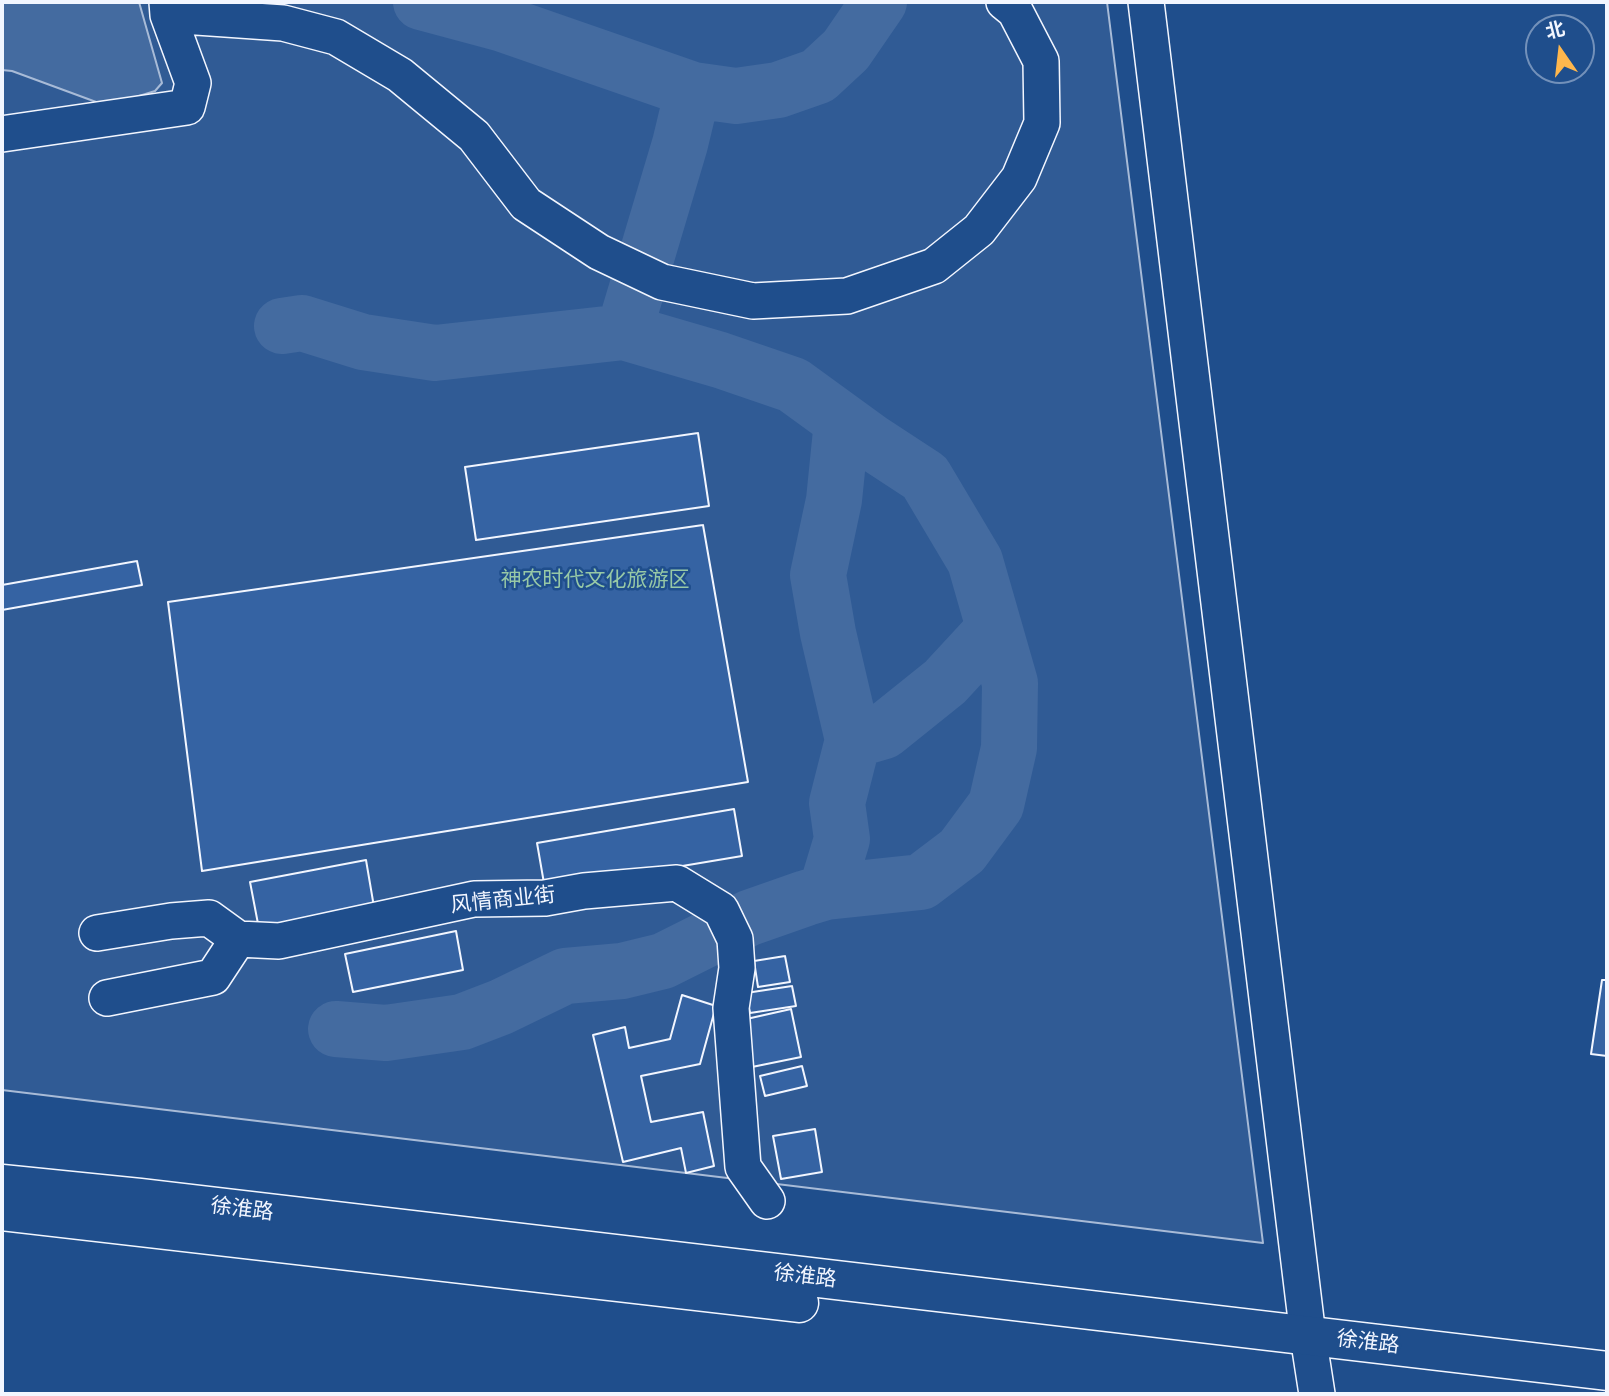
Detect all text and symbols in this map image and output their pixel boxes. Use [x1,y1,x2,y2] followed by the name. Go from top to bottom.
[1525,14,1595,84] north arrow
[1543,17,1568,45] text: 北
[501,567,689,593] park label: 神农时代文化旅游区
[449,883,557,919] street label: 风情商业街
[209,1194,275,1226] street label: 徐淮路
[772,1261,838,1293] street label: 徐淮路
[1335,1327,1401,1359] street label: 徐淮路

